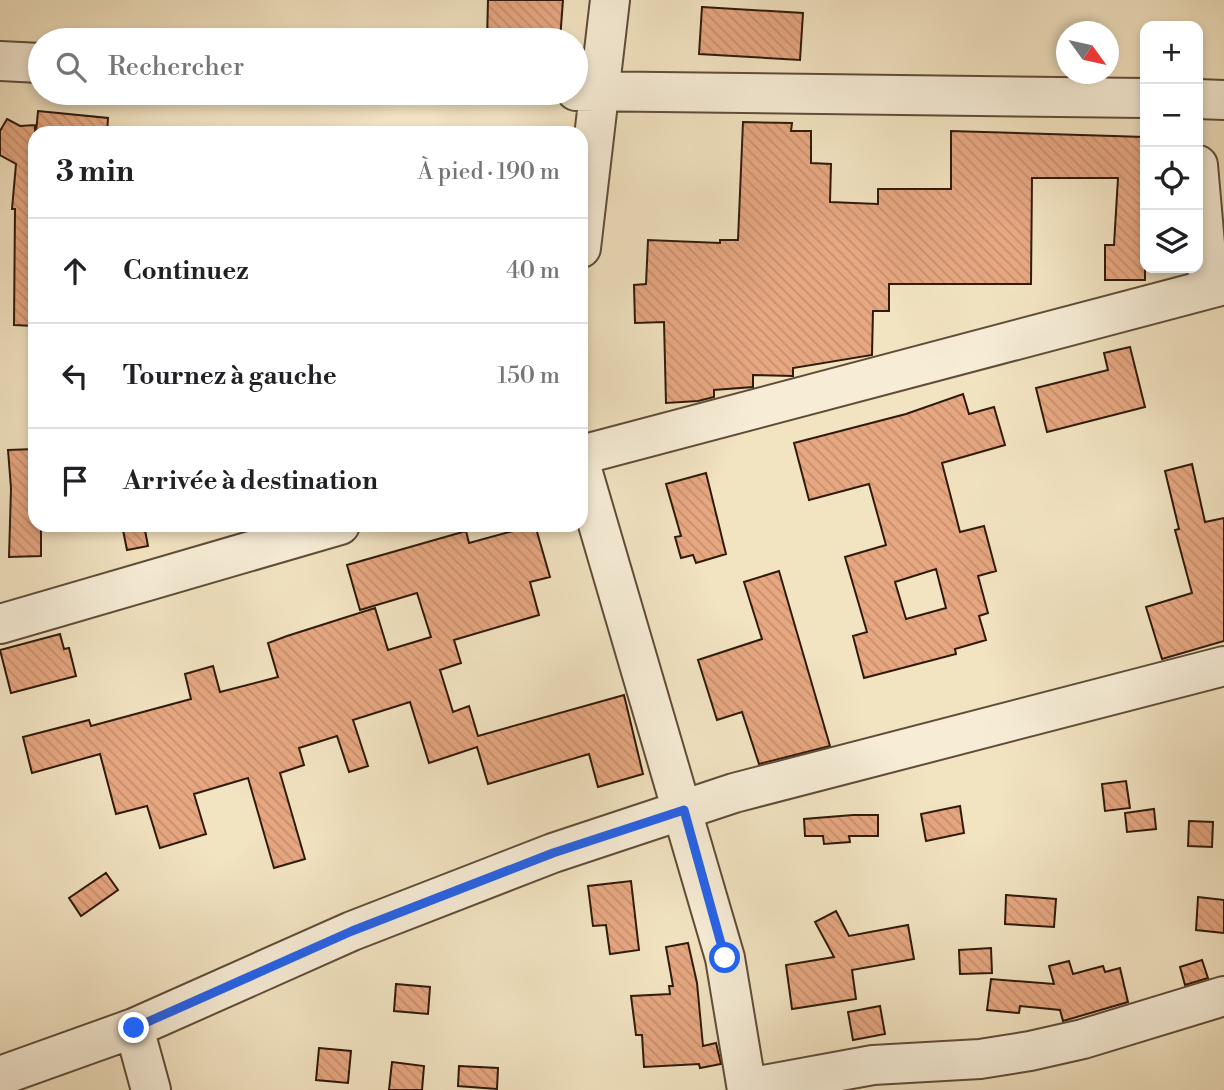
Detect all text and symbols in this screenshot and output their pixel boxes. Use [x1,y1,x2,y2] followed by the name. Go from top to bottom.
[1056,21,1119,84] north arrow
[1140,21,1203,273] map controls
[1140,21,1203,84] button: +
[28,28,588,105] search box
[52,48,90,86] icon: search
[108,51,244,83] text: Rechercher
[1140,84,1203,147] button: −
[1140,147,1203,210] button: locate
[56,153,134,191] text: 3 min
[417,158,560,186] text: À pied · 190 m
[1140,210,1203,273] button: layers
[56,252,94,290] icon: ahead
[123,255,249,287] text: Continuez
[506,257,560,285] text: 40 m
[56,357,94,395] icon: left
[123,360,337,392] text: Tournez à gauche
[497,362,560,390] text: 150 m
[56,462,94,500] icon: arrive
[123,465,378,497] text: Arrivée à destination
[709,942,740,973] route start
[118,1012,149,1043] route end

